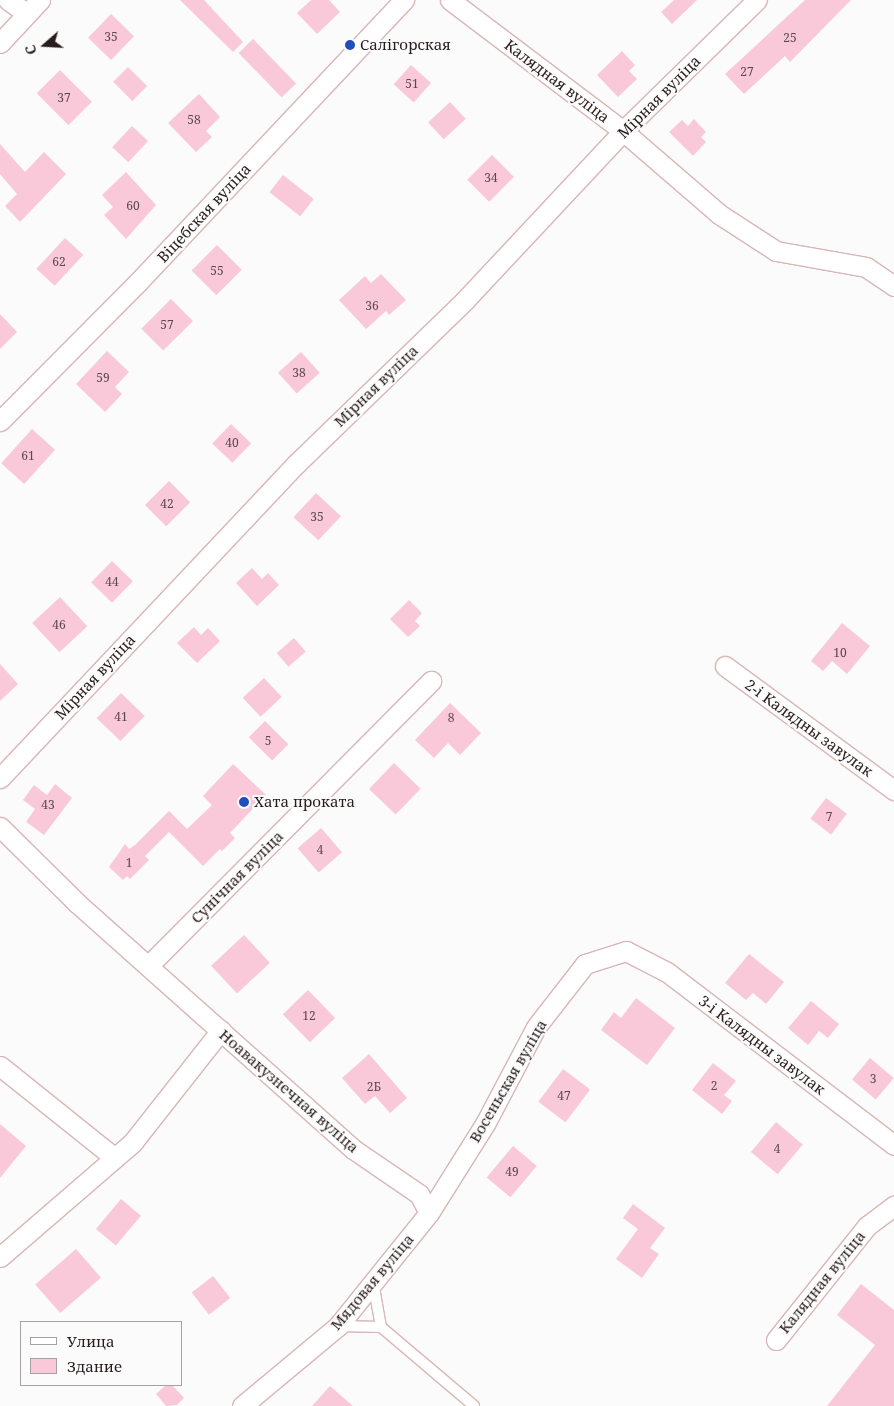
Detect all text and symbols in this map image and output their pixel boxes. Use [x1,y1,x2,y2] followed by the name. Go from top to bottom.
[20,20,70,70] north arrow
[104,30,118,44] house number: 35
[783,31,797,45] house number: 25
[360,36,451,54] place label: Салігорская
[501,36,613,126] street label: Калядная вуліца
[344,39,356,51] marker: Салігорская
[20,43,41,57] text: С
[614,52,704,142] street label: Мірная вуліца
[740,65,754,79] house number: 27
[405,77,419,91] house number: 51
[57,91,71,105] house number: 37
[187,113,201,127] house number: 58
[154,160,254,266] street label: Віцебская вуліца
[484,171,498,185] house number: 34
[126,199,140,213] house number: 60
[52,255,66,269] house number: 62
[210,264,224,278] house number: 55
[365,299,379,313] house number: 36
[160,318,174,332] house number: 57
[330,341,422,431] street label: Мірная вуліца
[292,366,306,380] house number: 38
[96,371,110,385] house number: 59
[225,436,239,450] house number: 40
[21,449,35,463] house number: 61
[160,497,174,511] house number: 42
[310,510,324,524] house number: 35
[105,575,119,589] house number: 44
[52,618,66,632] house number: 46
[51,631,139,723] street label: Мірная вуліца
[833,646,847,660] house number: 10
[742,676,876,780] street label: 2-і Калядны завулак
[114,710,128,724] house number: 41
[448,711,454,725] house number: 8
[265,734,271,748] house number: 5
[254,793,355,811] place label: Хата проката
[238,796,250,808] marker: Хата проката
[41,798,55,812] house number: 43
[826,810,832,824] house number: 7
[187,827,287,927] street label: Сунічная вуліца
[317,843,323,857] house number: 4
[126,856,132,870] house number: 1
[695,992,829,1098] street label: 3-і Калядны завулак
[302,1009,316,1023] house number: 12
[465,1016,551,1146] street label: Восеньская вуліца
[216,1026,362,1156] street label: Ноавакузнечная вуліца
[870,1072,876,1086] house number: 3
[711,1079,717,1093] house number: 2
[367,1080,381,1094] house number: 2Б
[557,1089,571,1103] house number: 47
[774,1142,780,1156] house number: 4
[505,1165,519,1179] house number: 49
[775,1227,869,1337] street label: Калядная вуліца
[327,1230,417,1334] street label: Мядовая вуліца
[20,1321,182,1386] legend
[67,1331,115,1351] text: Улица
[67,1356,122,1376] text: Здание

